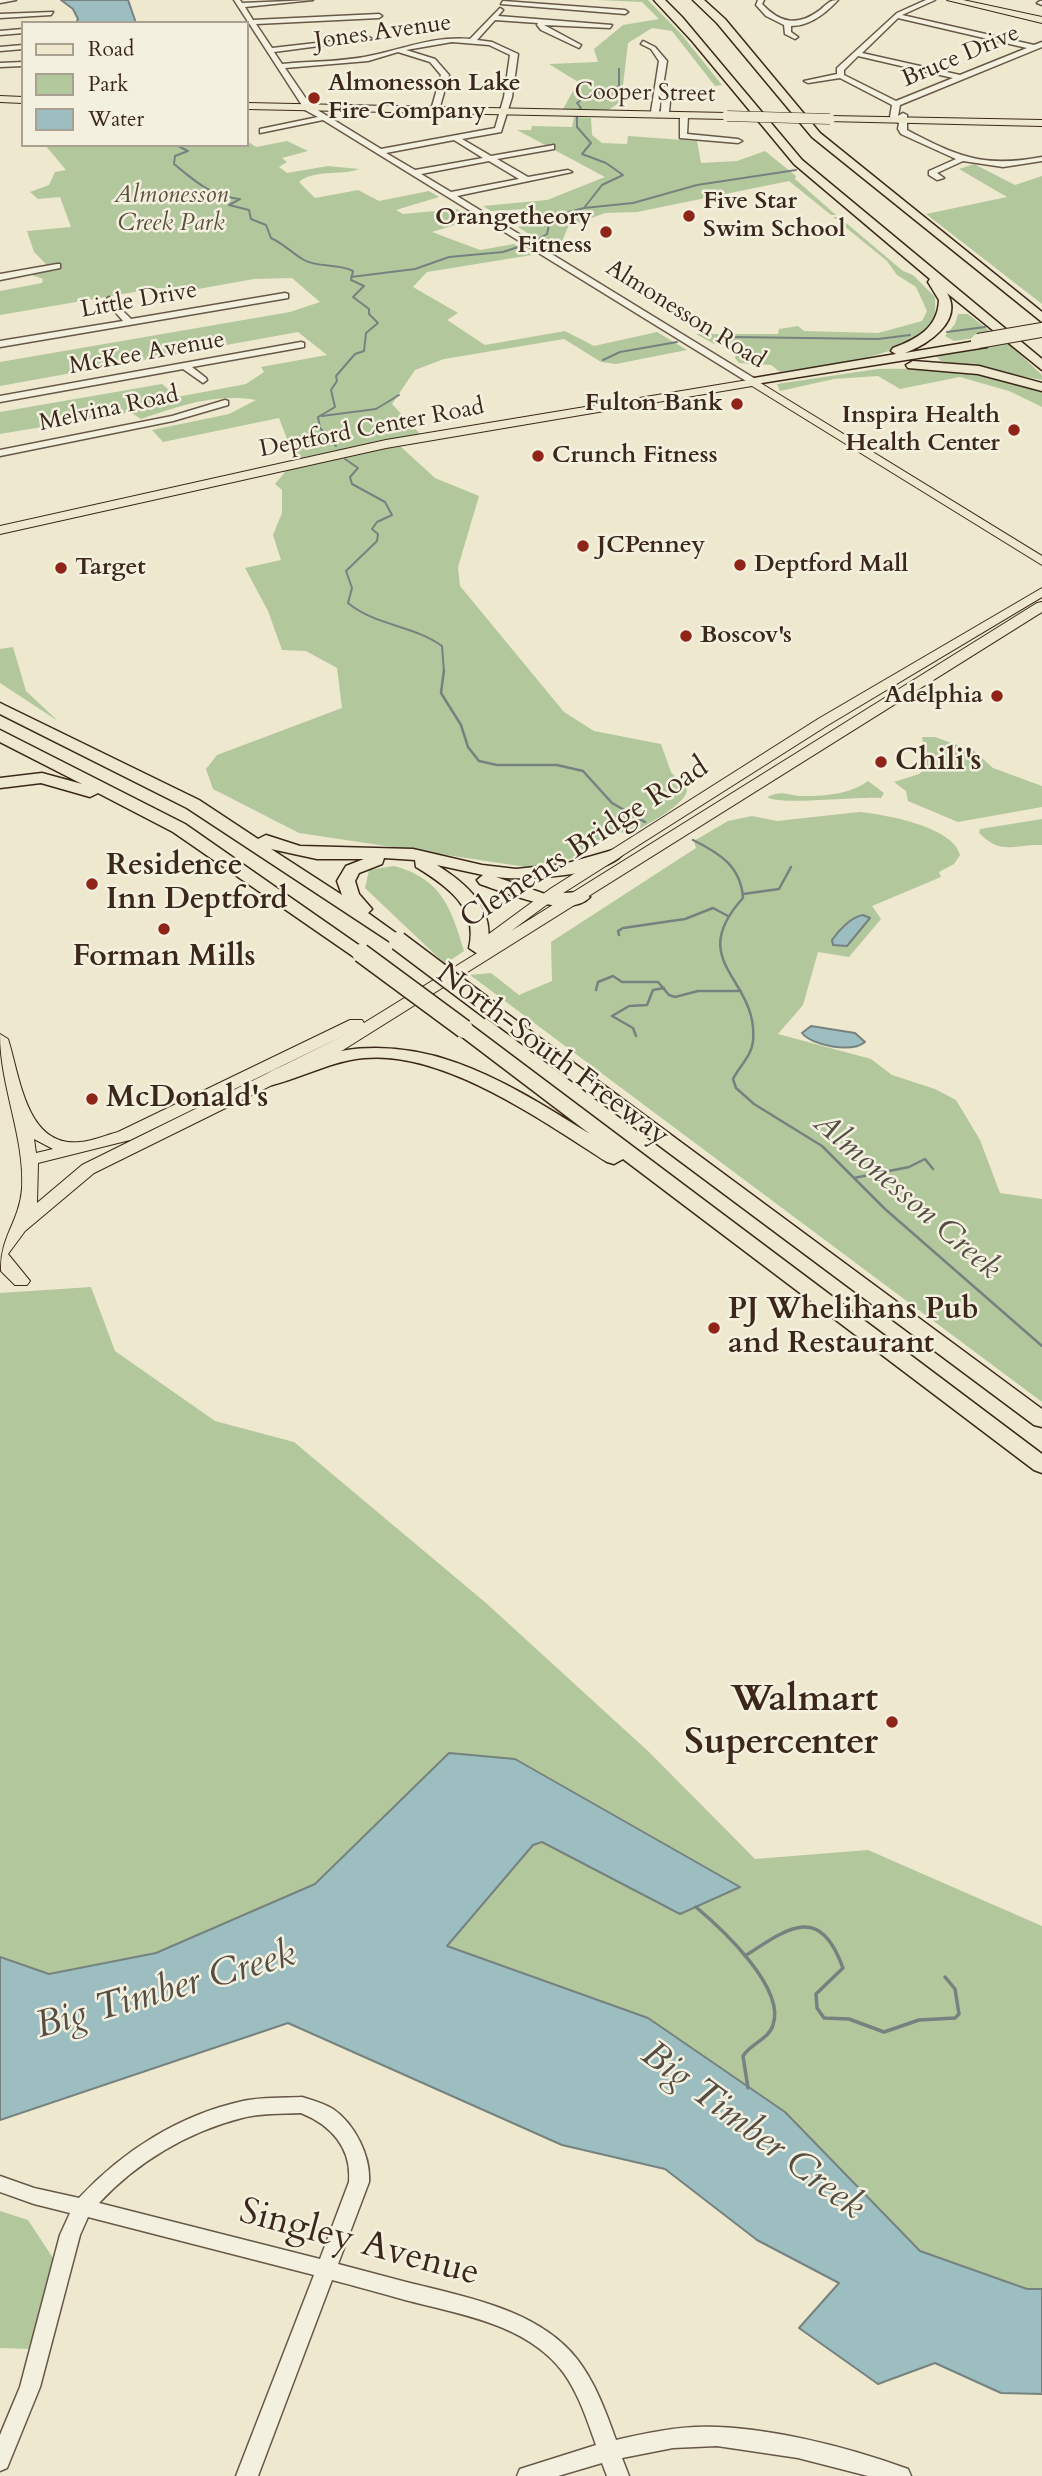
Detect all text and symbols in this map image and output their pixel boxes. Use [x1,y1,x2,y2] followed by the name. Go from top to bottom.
[313,9,453,57] street label: Jones Avenue
[898,19,1024,95] street label: Bruce Drive
[21,21,248,147] legend
[88,35,134,64] text: Road
[88,70,128,99] text: Park
[328,70,521,126] place label: Almonesson Lake Fire Company
[574,78,716,110] street label: Cooper Street
[306,90,322,106] marker: Almonesson Lake Fire Company
[88,105,144,134] text: Water
[114,182,228,238] park label: Almonesson Creek Park
[703,188,845,244] place label: Five Star Swim School
[435,204,592,260] place label: Orangetheory Fitness
[681,208,697,224] marker: Five Star Swim School
[598,224,614,240] marker: Orangetheory Fitness
[600,254,770,376] street label: Almonesson Road
[78,277,200,325] street label: Little Drive
[67,326,227,382] street label: McKee Avenue
[37,381,181,439] street label: Melvina Road
[585,390,723,418] place label: Fulton Bank
[257,393,487,465] street label: Deptford Center Road
[729,396,745,412] marker: Fulton Bank
[842,402,1000,458] place label: Inspira Health Health Center
[1006,422,1022,438] marker: Inspira Health Health Center
[552,442,718,470] place label: Crunch Fitness
[530,448,546,464] marker: Crunch Fitness
[597,532,705,560] place label: JCPenney
[575,538,591,554] marker: JCPenney
[754,551,908,579] place label: Deptford Mall
[75,554,146,582] place label: Target
[732,557,748,573] marker: Deptford Mall
[53,560,69,576] marker: Target
[700,622,792,650] place label: Boscov's
[678,628,694,644] marker: Boscov's
[884,682,983,710] place label: Adelphia
[989,688,1005,704] marker: Adelphia
[895,744,982,780] place label: Chili's
[454,750,716,938] street label: Clements Bridge Road
[873,754,889,770] marker: Chili's
[106,849,288,920] place label: Residence Inn Deptford
[84,876,100,892] marker: Residence Inn Deptford
[156,921,172,937] marker: Forman Mills
[72,940,256,976] place label: Forman Mills
[429,957,675,1155] street label: North-South Freeway
[106,1081,268,1117] place label: McDonald's
[84,1091,100,1107] marker: McDonald's
[805,1105,1007,1289] water label: Almonesson Creek
[728,1293,979,1364] place label: PJ Whelihans Pub and Restaurant
[706,1320,722,1336] marker: PJ Whelihans Pub and Restaurant
[684,1679,878,1766] place label: Walmart Supercenter
[884,1714,900,1730] marker: Walmart Supercenter
[31,1933,301,2051] water label: Big Timber Creek
[631,2033,873,2231] water label: Big Timber Creek
[234,2191,484,2297] street label: Singley Avenue

